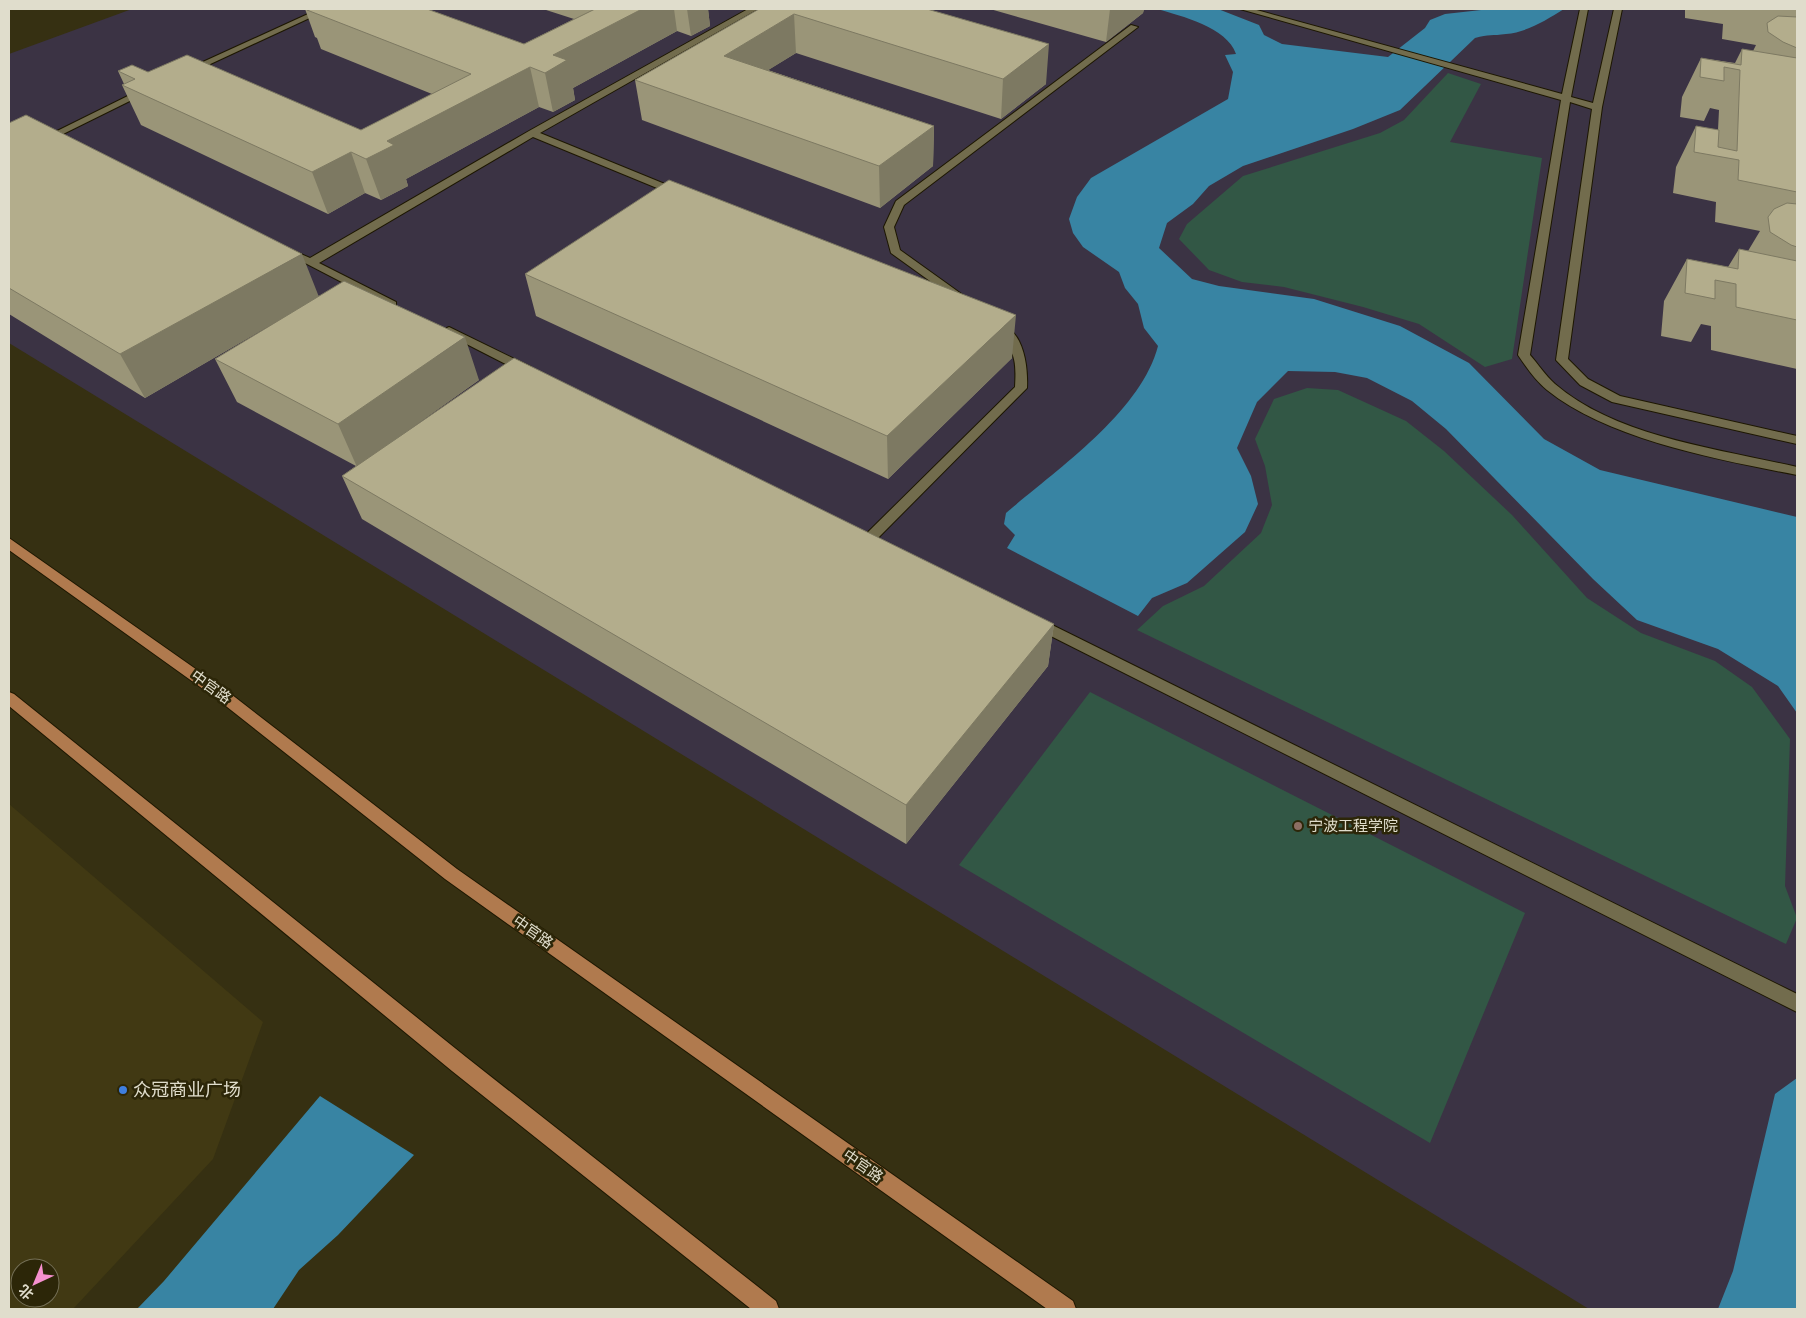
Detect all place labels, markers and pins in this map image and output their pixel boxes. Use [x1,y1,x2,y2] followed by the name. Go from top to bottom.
[1308,817,1398,835] place label: 宁波工程学院
[1292,820,1304,832] marker: 宁波工程学院
[133,1079,241,1101] place label: 众冠商业广场
[117,1084,129,1096] marker: 众冠商业广场

